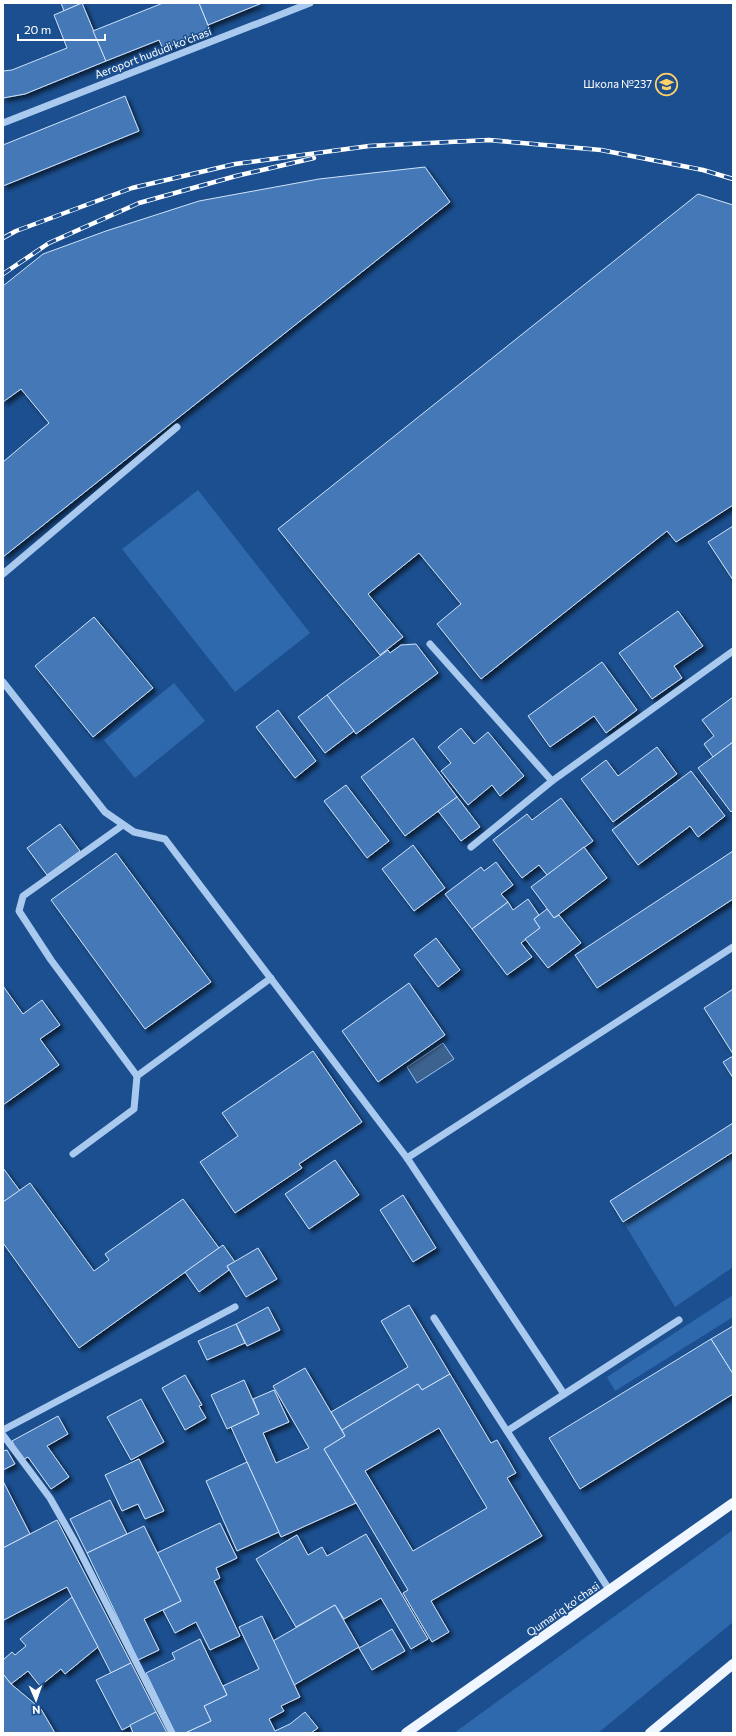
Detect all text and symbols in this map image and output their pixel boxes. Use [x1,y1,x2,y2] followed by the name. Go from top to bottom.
[18,16,105,42] scale bar
[24,22,51,36] text: 20 m
[93,24,213,81] street label: Aeroport hududi ko'chasi
[654,71,680,97] school or university icon: Школа №237
[583,77,652,90] place label: Школа №237
[524,1578,602,1639] street label: Qumariq ko'chasi
[16,1680,56,1720] north arrow
[32,1704,41,1717] text: N

